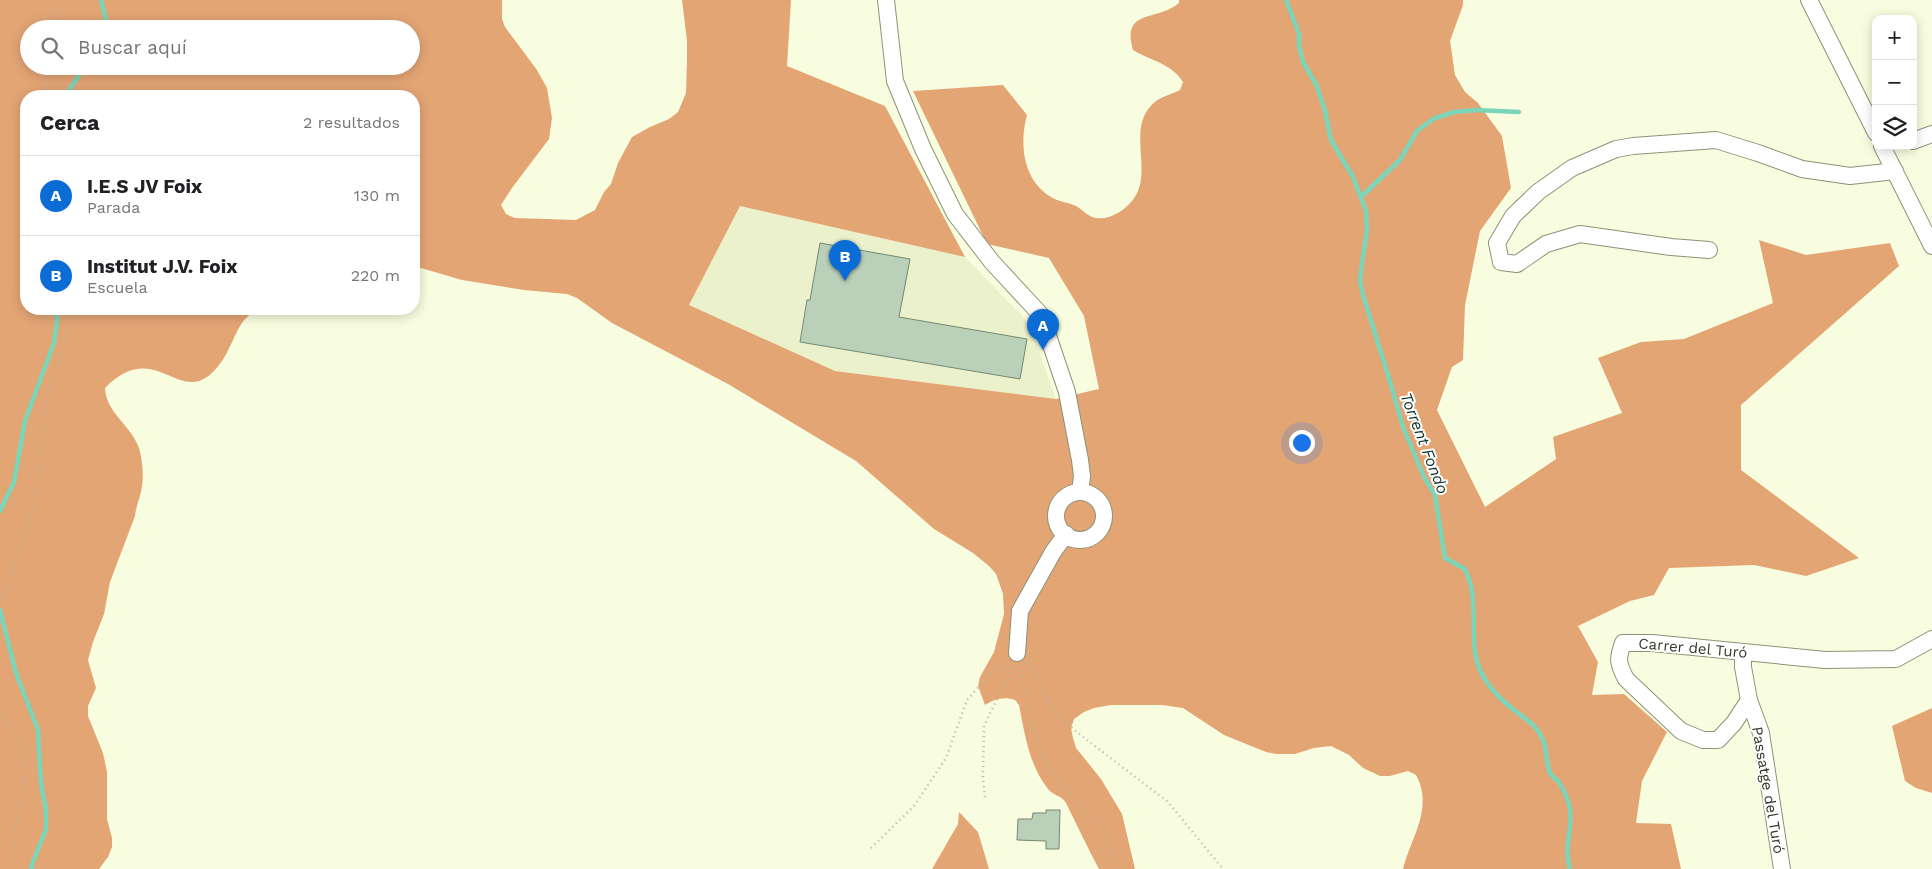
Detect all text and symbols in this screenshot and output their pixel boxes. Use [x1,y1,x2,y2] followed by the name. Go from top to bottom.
[1872,15,1917,150] map controls
[1872,15,1917,60] button: +
[20,20,420,75] search box
[38,34,66,62] icon: search
[78,36,187,59] text: Buscar aquí
[1872,60,1917,105] button: −
[1872,105,1917,150] button: layers
[40,110,99,135] text: Cerca
[303,113,400,132] text: 2 resultados
[87,175,202,198] text: I.E.S JV Foix
[51,186,61,205] text: A
[354,186,400,205] text: 130 m
[87,198,140,217] text: Parada
[829,240,861,281] pin: B
[87,255,237,278] text: Institut J.V. Foix
[51,266,61,285] text: B
[351,266,400,285] text: 220 m
[87,278,148,297] text: Escuela
[1027,309,1059,350] pin: A
[1396,390,1453,497] water label: Torrent Fondo
[1289,430,1315,456] your location
[1638,634,1748,662] street label: Carrer del Turó
[1748,725,1788,855] street label: Passatge del Turó

